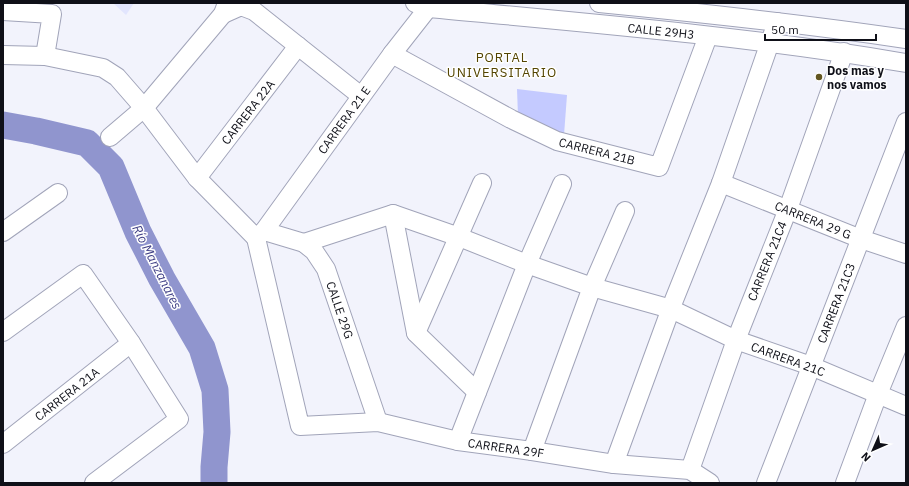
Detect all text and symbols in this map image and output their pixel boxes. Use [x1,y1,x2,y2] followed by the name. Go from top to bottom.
[765,16,876,42] scale bar
[627,20,695,42] street label: CALLE 29H3
[771,22,799,37] text: 50 m
[447,49,557,81] district label: PORTAL UNIVERSITARIO
[827,63,887,92] place label: Dos mas y nos vamos
[814,72,824,82] marker: Dos mas y nos vamos
[218,76,278,147] street label: CARRERA 22A
[314,83,374,157] street label: CARRERA 21 E
[557,134,637,168] street label: CARRERA 21B
[773,198,853,242] street label: CARRERA 29 G
[744,219,790,303] street label: CARRERA 21C4
[128,222,186,312] water label: Río Manzanares
[814,261,858,345] street label: CARRERA 21C3
[323,279,357,341] street label: CALLE 29G
[749,339,828,379] street label: CARRERA 21C
[32,364,103,424] street label: CARRERA 21A
[853,430,893,470] north arrow
[467,435,545,461] street label: CARRERA 29F
[858,449,874,465] text: N

